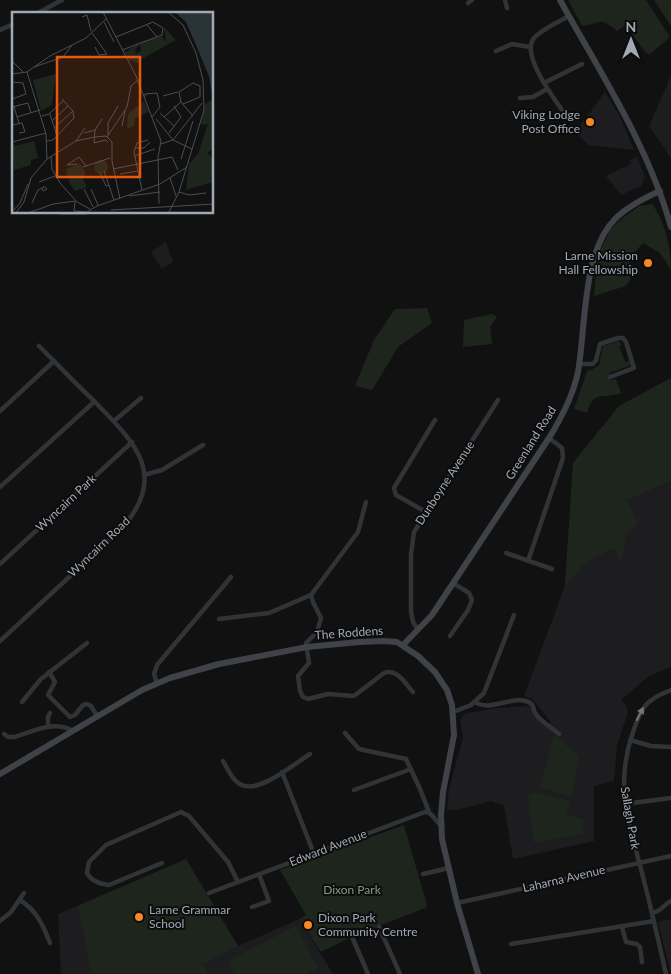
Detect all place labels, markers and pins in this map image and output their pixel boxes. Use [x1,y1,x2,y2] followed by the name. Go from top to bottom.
[512,107,580,136] place label: Viking Lodge Post Office
[584,116,596,128] marker: Viking Lodge Post Office
[558,248,638,277] place label: Larne Mission Hall Fellowship
[642,257,654,269] marker: Larne Mission Hall Fellowship
[149,902,231,931] place label: Larne Grammar School
[318,910,418,939] place label: Dixon Park Community Centre
[133,911,145,923] marker: Larne Grammar School
[302,919,314,931] marker: Dixon Park Community Centre

